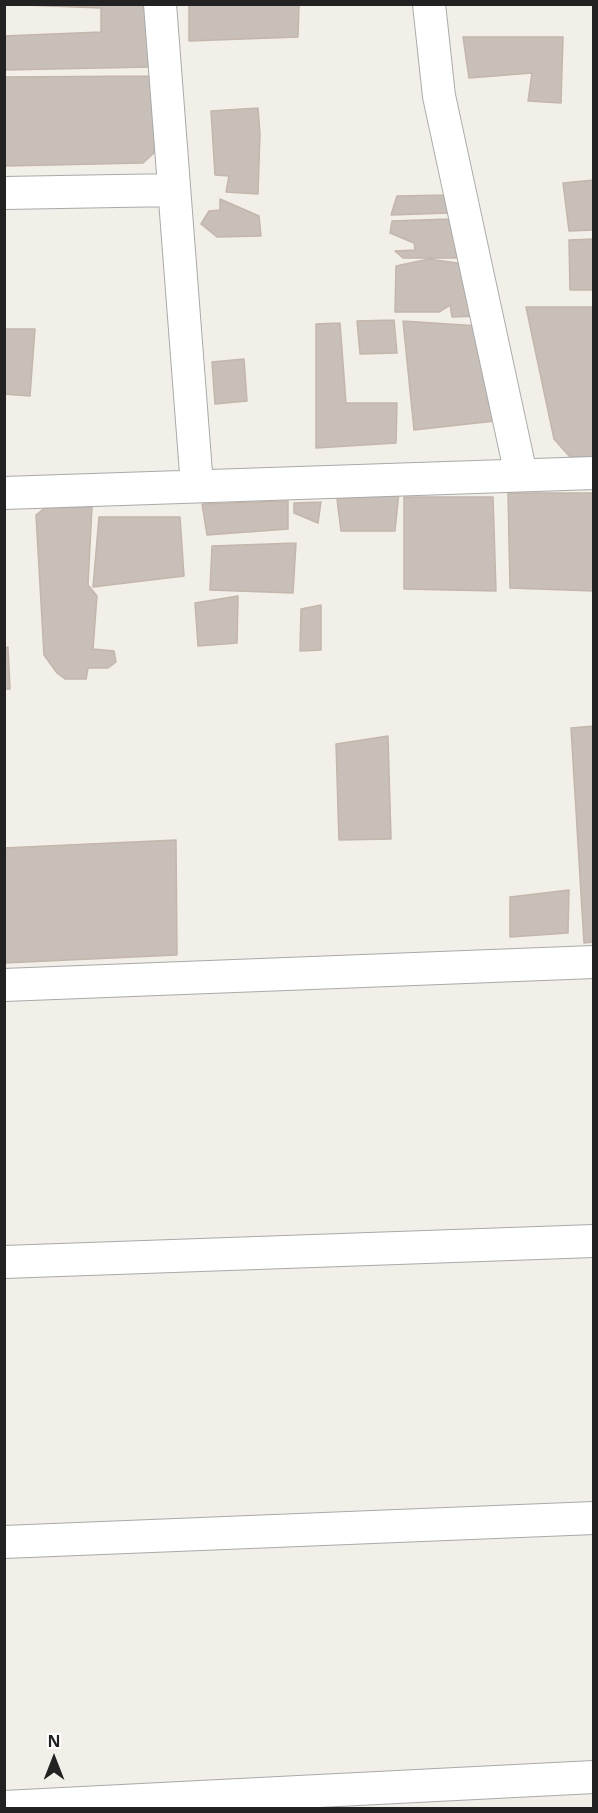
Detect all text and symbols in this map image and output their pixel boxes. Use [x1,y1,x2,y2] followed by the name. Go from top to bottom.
[24,1729,84,1789] north arrow
[47,1730,61,1752] text: N

